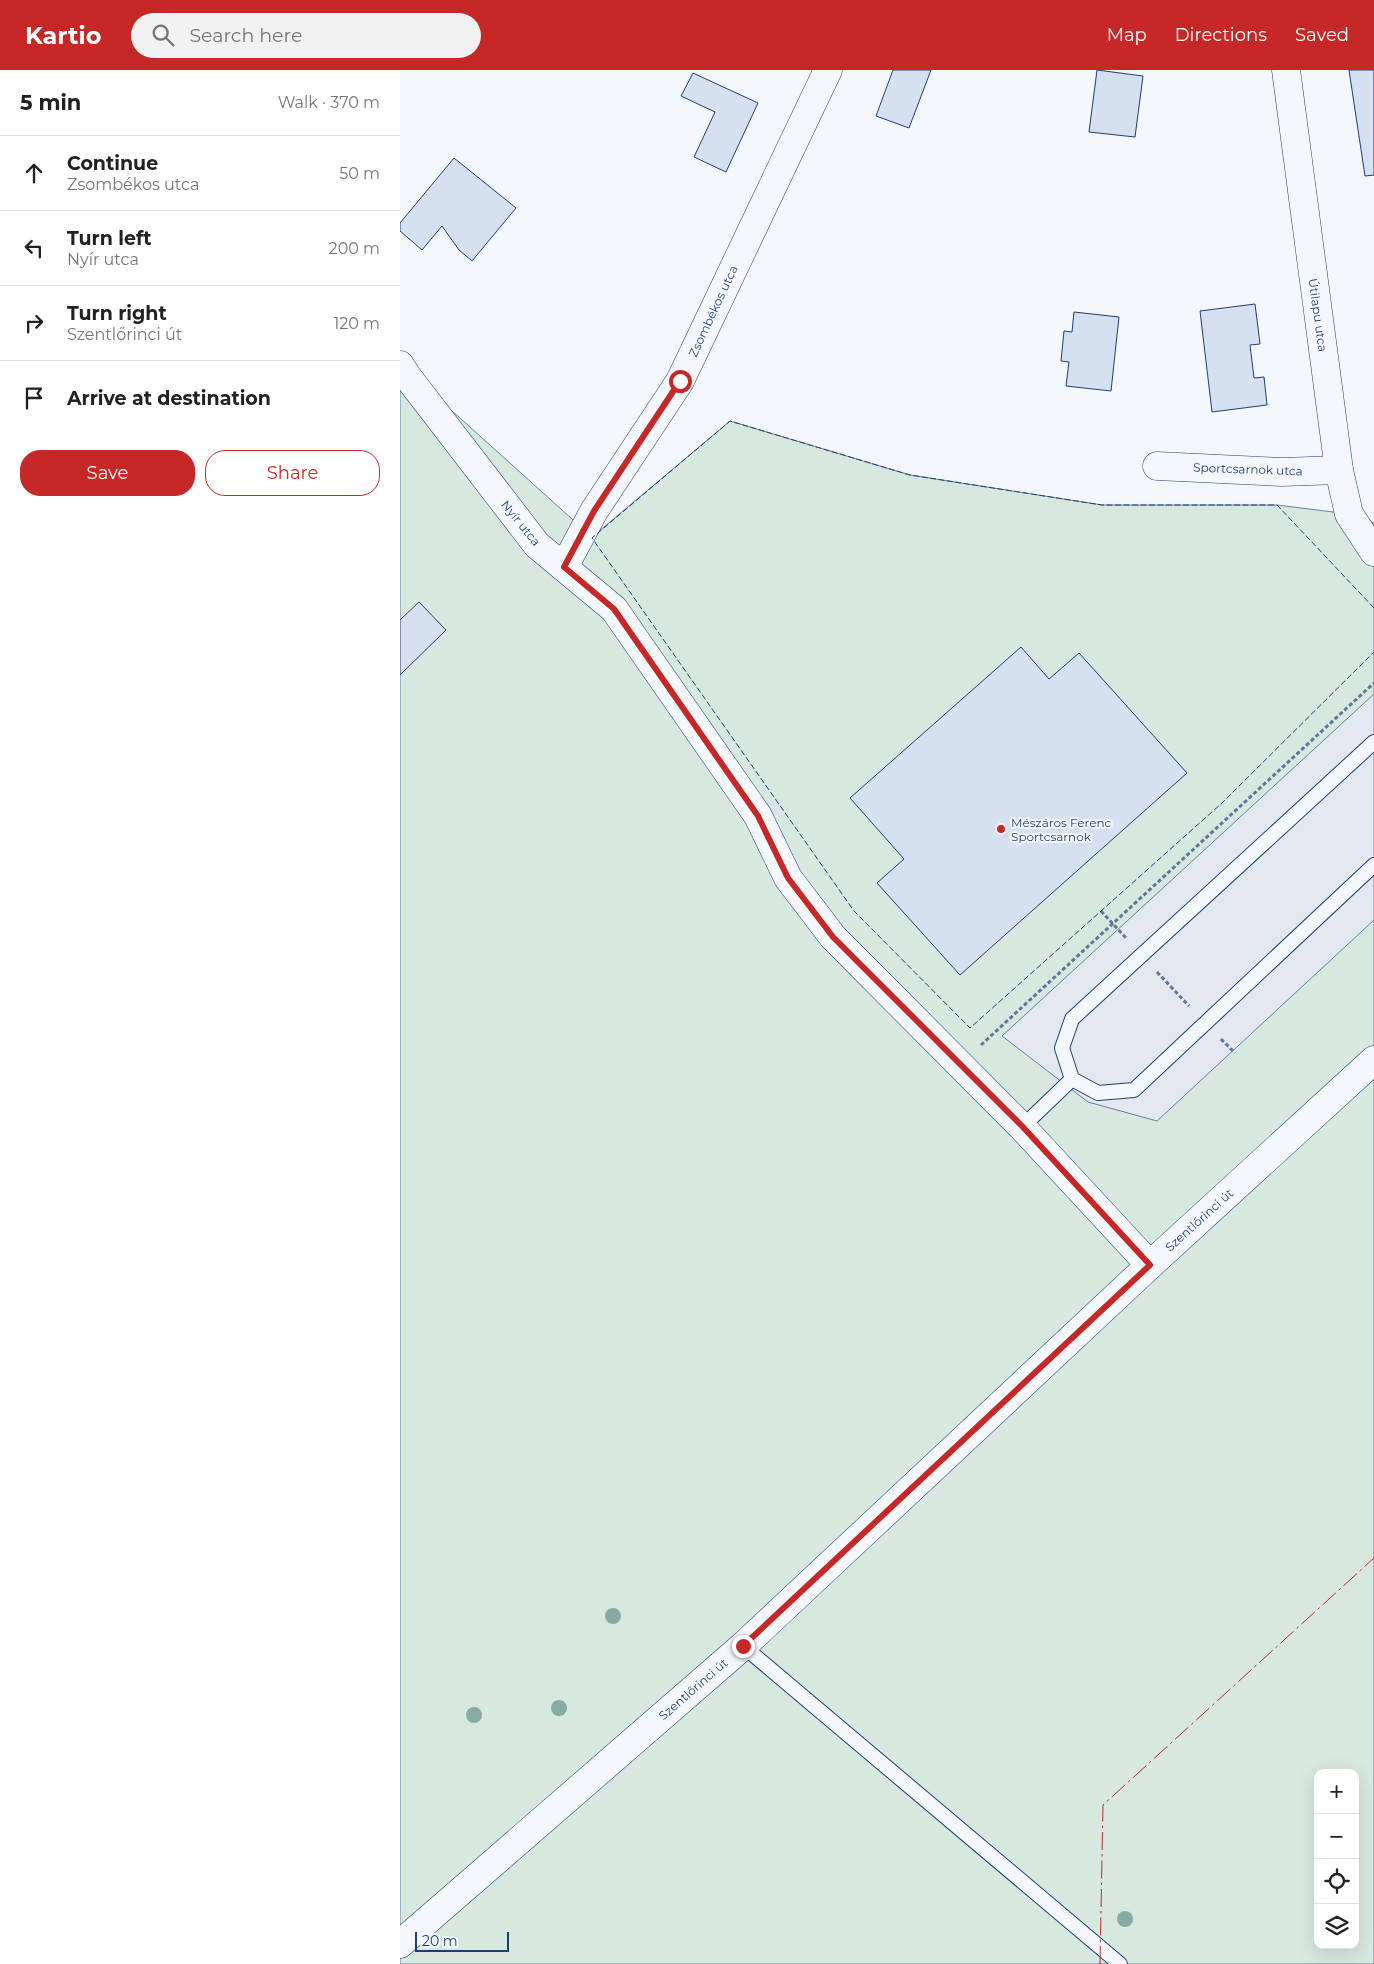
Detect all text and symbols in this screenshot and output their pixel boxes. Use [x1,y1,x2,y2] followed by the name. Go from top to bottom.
[131,13,481,58] search box
[25,21,101,50] text: Kartio
[149,21,177,49] icon: search
[189,24,302,47] text: Search here
[1107,24,1147,46] text: Map
[1175,24,1267,46] text: Directions
[1295,24,1349,46] text: Saved
[20,90,81,115] text: 5 min
[278,93,380,112] text: Walk · 370 m
[67,152,158,175] text: Continue
[20,159,48,187] icon: ahead
[339,164,380,183] text: 50 m
[67,175,199,194] text: Zsombékos utca
[67,227,152,250] text: Turn left
[20,234,48,262] icon: left
[329,239,380,258] text: 200 m
[67,250,139,269] text: Nyír utca
[685,263,741,359] street label: Zsombékos utca
[1305,277,1331,353] street label: Útilapu utca
[67,302,167,325] text: Turn right
[20,309,48,337] icon: right
[333,314,380,333] text: 120 m
[67,325,182,344] text: Szentlőrinci út
[669,370,692,393] route start
[20,384,48,412] icon: arrive
[67,387,271,410] text: Arrive at destination
[20,450,195,496] button: Save
[205,450,380,496] button: Share
[1193,460,1303,478] street label: Sportcsarnok utca
[498,497,544,549] street label: Nyír utca
[1011,815,1112,844] place label: Mészáros Ferenc Sportcsarnok
[995,823,1007,835] marker: Mészáros Ferenc Sportcsarnok
[1162,1185,1236,1254] street label: Szentlőrinci út
[732,1635,755,1658] route end
[655,1655,731,1723] street label: Szentlőrinci út
[1314,1769,1359,1949] map controls
[1314,1769,1359,1814] button: +
[1314,1814,1359,1859] button: −
[1314,1859,1359,1904] button: locate
[1314,1904,1359,1949] button: layers
[415,1929,509,1952] scale bar
[422,1932,458,1950] text: 20 m

